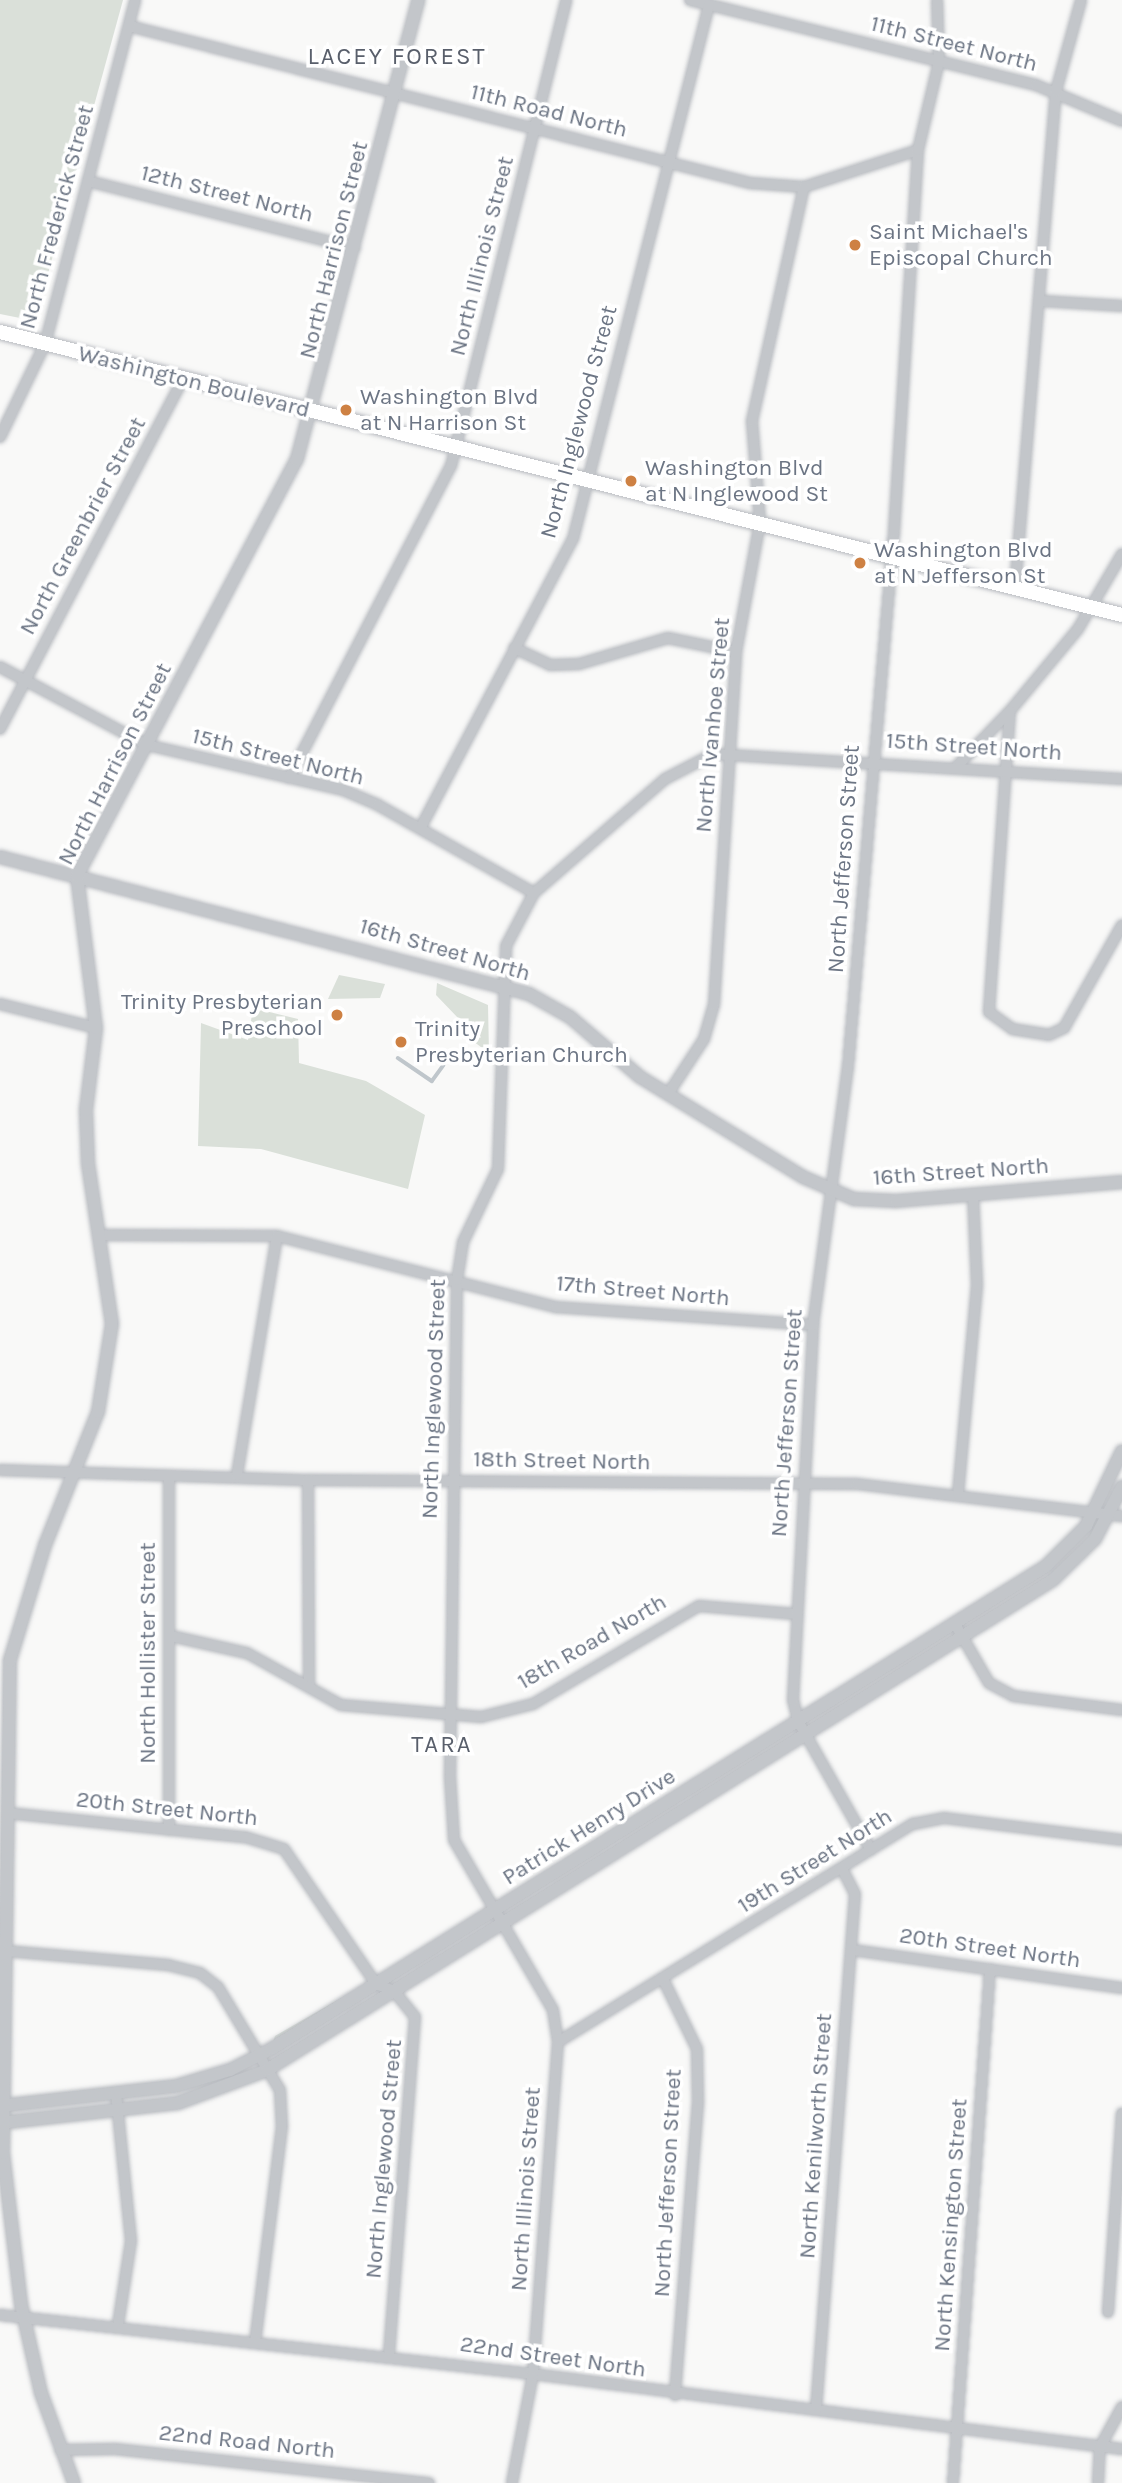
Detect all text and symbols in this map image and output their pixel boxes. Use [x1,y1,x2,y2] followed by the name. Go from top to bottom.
[868,10,1040,78] street label: 11th Street North
[309,43,485,71] district label: LACEY FOREST
[468,78,630,144] street label: 11th Road North
[14,102,100,332] street label: North Frederick Street
[294,138,374,362] street label: North Harrison Street
[444,153,520,359] street label: North Illinois Street
[138,159,316,229] street label: 12th Street North
[869,218,1053,272] place label: Saint Michael's Episcopal Church
[847,237,863,253] marker: Saint Michael's Episcopal Church
[535,302,623,542] street label: North Inglewood Street
[75,340,313,424] street label: Washington Boulevard
[360,383,539,437] place label: Washington Blvd at N Harrison St
[338,402,354,418] marker: Washington Blvd at N Harrison St
[14,412,152,640] street label: North Greenbrier Street
[645,454,828,508] place label: Washington Blvd at N Inglewood St
[623,473,639,489] marker: Washington Blvd at N Inglewood St
[874,536,1053,590] place label: Washington Blvd at N Jefferson St
[852,555,868,571] marker: Washington Blvd at N Jefferson St
[690,616,736,834] street label: North Ivanhoe Street
[52,658,178,870] street label: North Harrison Street
[189,722,367,792] street label: 15th Street North
[885,727,1063,767] street label: 15th Street North
[822,744,866,974] street label: North Jefferson Street
[356,912,534,988] street label: 16th Street North
[121,988,323,1042] place label: Trinity Presbyterian Preschool
[329,1007,345,1023] marker: Trinity Presbyterian Preschool
[415,1015,628,1069] place label: Trinity Presbyterian Church
[393,1034,409,1050] marker: Trinity Presbyterian Church
[872,1152,1050,1192] street label: 16th Street North
[555,1270,731,1312] street label: 17th Street North
[416,1278,452,1520] street label: North Inglewood Street
[765,1308,809,1538] street label: North Jefferson Street
[473,1446,651,1476] street label: 18th Street North
[134,1542,162,1764] street label: North Hollister Street
[513,1588,671,1696] street label: 18th Road North
[412,1731,472,1759] district label: TARA
[497,1763,681,1891] street label: Patrick Henry Drive
[75,1786,259,1832] street label: 20th Street North
[733,1802,897,1920] street label: 19th Street North
[898,1922,1082,1974] street label: 20th Street North
[794,2012,838,2260] street label: North Kenilworth Street
[360,2038,408,2280] street label: North Inglewood Street
[648,2068,688,2298] street label: North Jefferson Street
[505,2086,547,2292] street label: North Illinois Street
[928,2097,974,2353] street label: North Kensington Street
[458,2330,648,2384] street label: 22nd Street North
[157,2419,337,2465] street label: 22nd Road North

